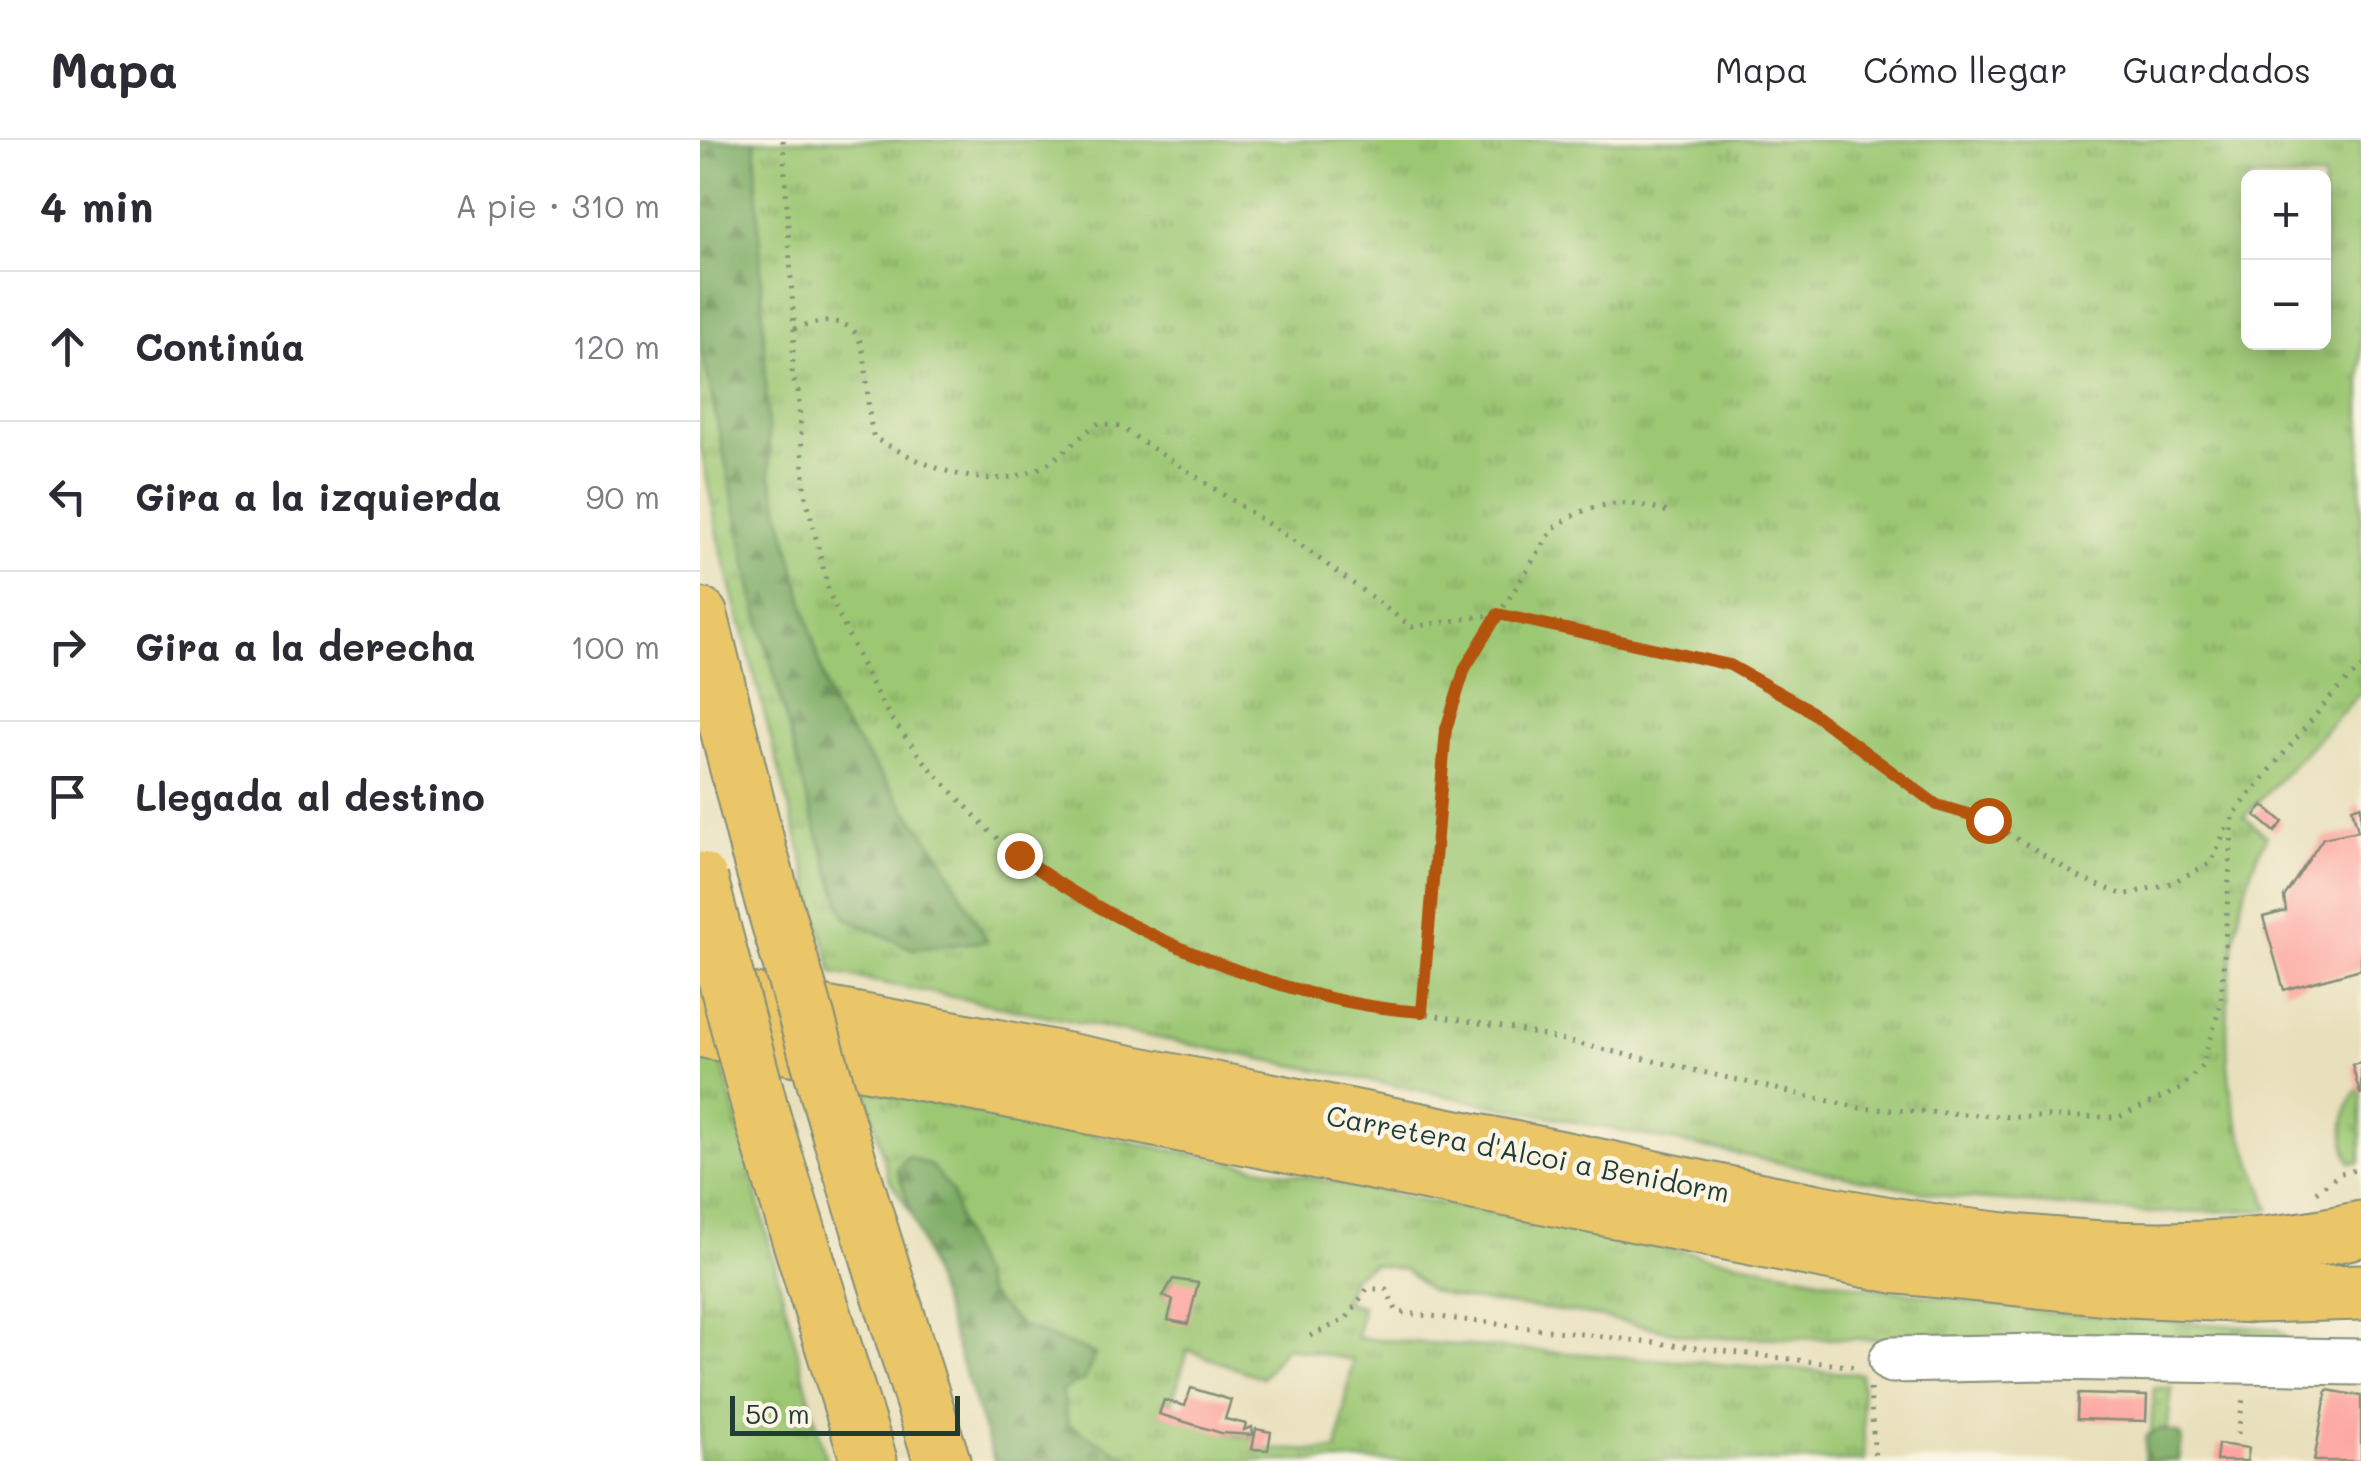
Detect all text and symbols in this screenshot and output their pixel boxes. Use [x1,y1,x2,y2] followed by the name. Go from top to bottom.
[50,38,178,100] text: Mapa
[1715,46,1808,92] text: Mapa
[1863,46,2068,92] text: Cómo llegar
[2123,46,2311,92] text: Guardados
[2241,170,2331,350] map controls
[2241,170,2331,260] button: +
[40,178,153,233] text: 4 min
[455,184,660,226] text: A pie · 310 m
[2241,260,2331,350] button: −
[40,319,95,374] icon: ahead
[135,321,305,371] text: Continúa
[572,325,660,367] text: 120 m
[40,469,95,524] icon: left
[135,471,501,521] text: Gira a la izquierda
[586,475,660,517] text: 90 m
[40,619,95,674] icon: right
[135,621,475,671] text: Gira a la derecha
[570,625,660,667] text: 100 m
[40,769,95,824] icon: arrive
[135,771,485,821] text: Llegada al destino
[1966,798,2012,844] route start
[997,833,1043,879] route end
[1323,1096,1733,1210] street label: Carretera d'Alcoi a Benidorm
[730,1391,960,1436] scale bar
[745,1395,810,1431] text: 50 m

